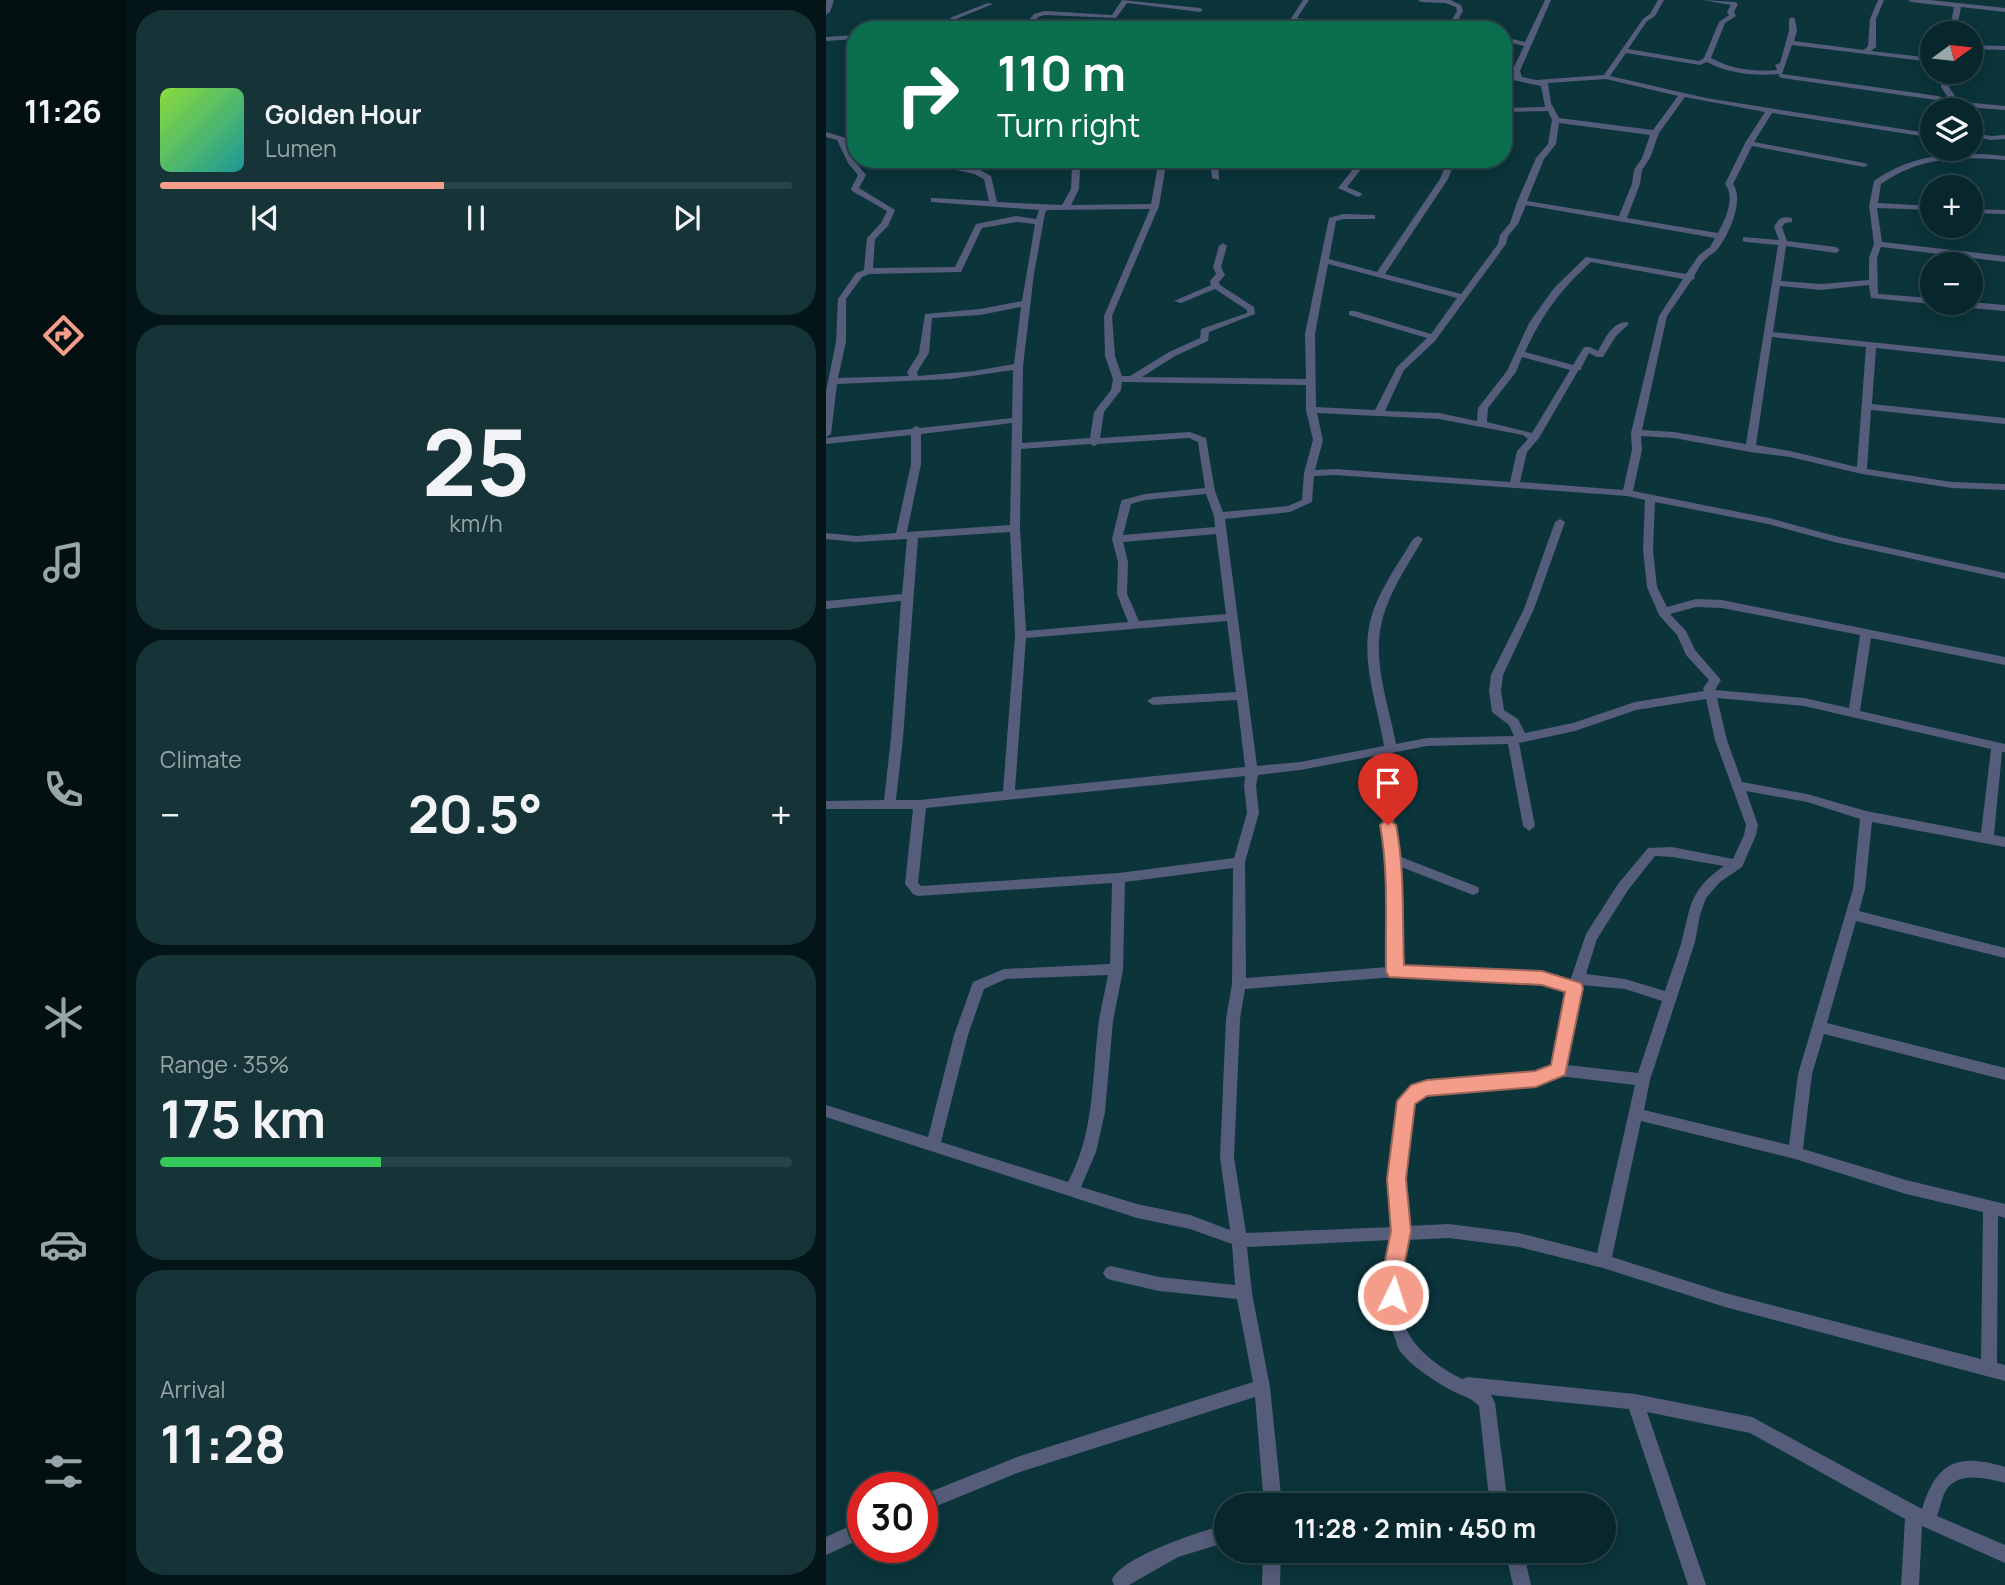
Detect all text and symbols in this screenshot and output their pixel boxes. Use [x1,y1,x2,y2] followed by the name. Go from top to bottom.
[1920,21,1983,84] north arrow
[1920,21,1983,315] map controls
[997,39,1126,106] text: 110 m
[882,49,973,140] icon: right
[24,89,102,133] text: 11:26
[265,96,422,132] text: Golden Hour
[1920,98,1983,161] button: layers
[997,103,1140,147] text: Turn right
[265,132,337,164] text: Lumen
[1920,175,1983,238] button: +
[246,199,284,237] icon: previous
[457,199,495,237] icon: pause
[668,199,706,237] icon: next
[1920,252,1983,315] button: −
[39,311,88,360] icon: directions
[422,399,530,523] text: 25
[449,507,503,539] text: km/h
[39,538,88,587] icon: music
[160,743,242,775] text: Climate
[1358,753,1418,825] pin
[1369,764,1407,802] icon: arrive
[39,765,88,814] icon: phone
[408,778,543,849] text: 20.5°
[160,788,181,840] text: −
[770,788,792,840] text: +
[39,993,88,1042] icon: climate
[160,1048,289,1080] text: Range · 35%
[160,1083,326,1154] text: 175 km
[39,1220,88,1269] icon: car
[1356,1258,1430,1332] position arrow
[160,1373,226,1405] text: Arrival
[160,1408,286,1479] text: 11:28
[39,1447,88,1496] icon: filters
[847,1472,938,1563] speed limit sign: 30
[1294,1510,1536,1546] text: 11:28 · 2 min · 450 m

